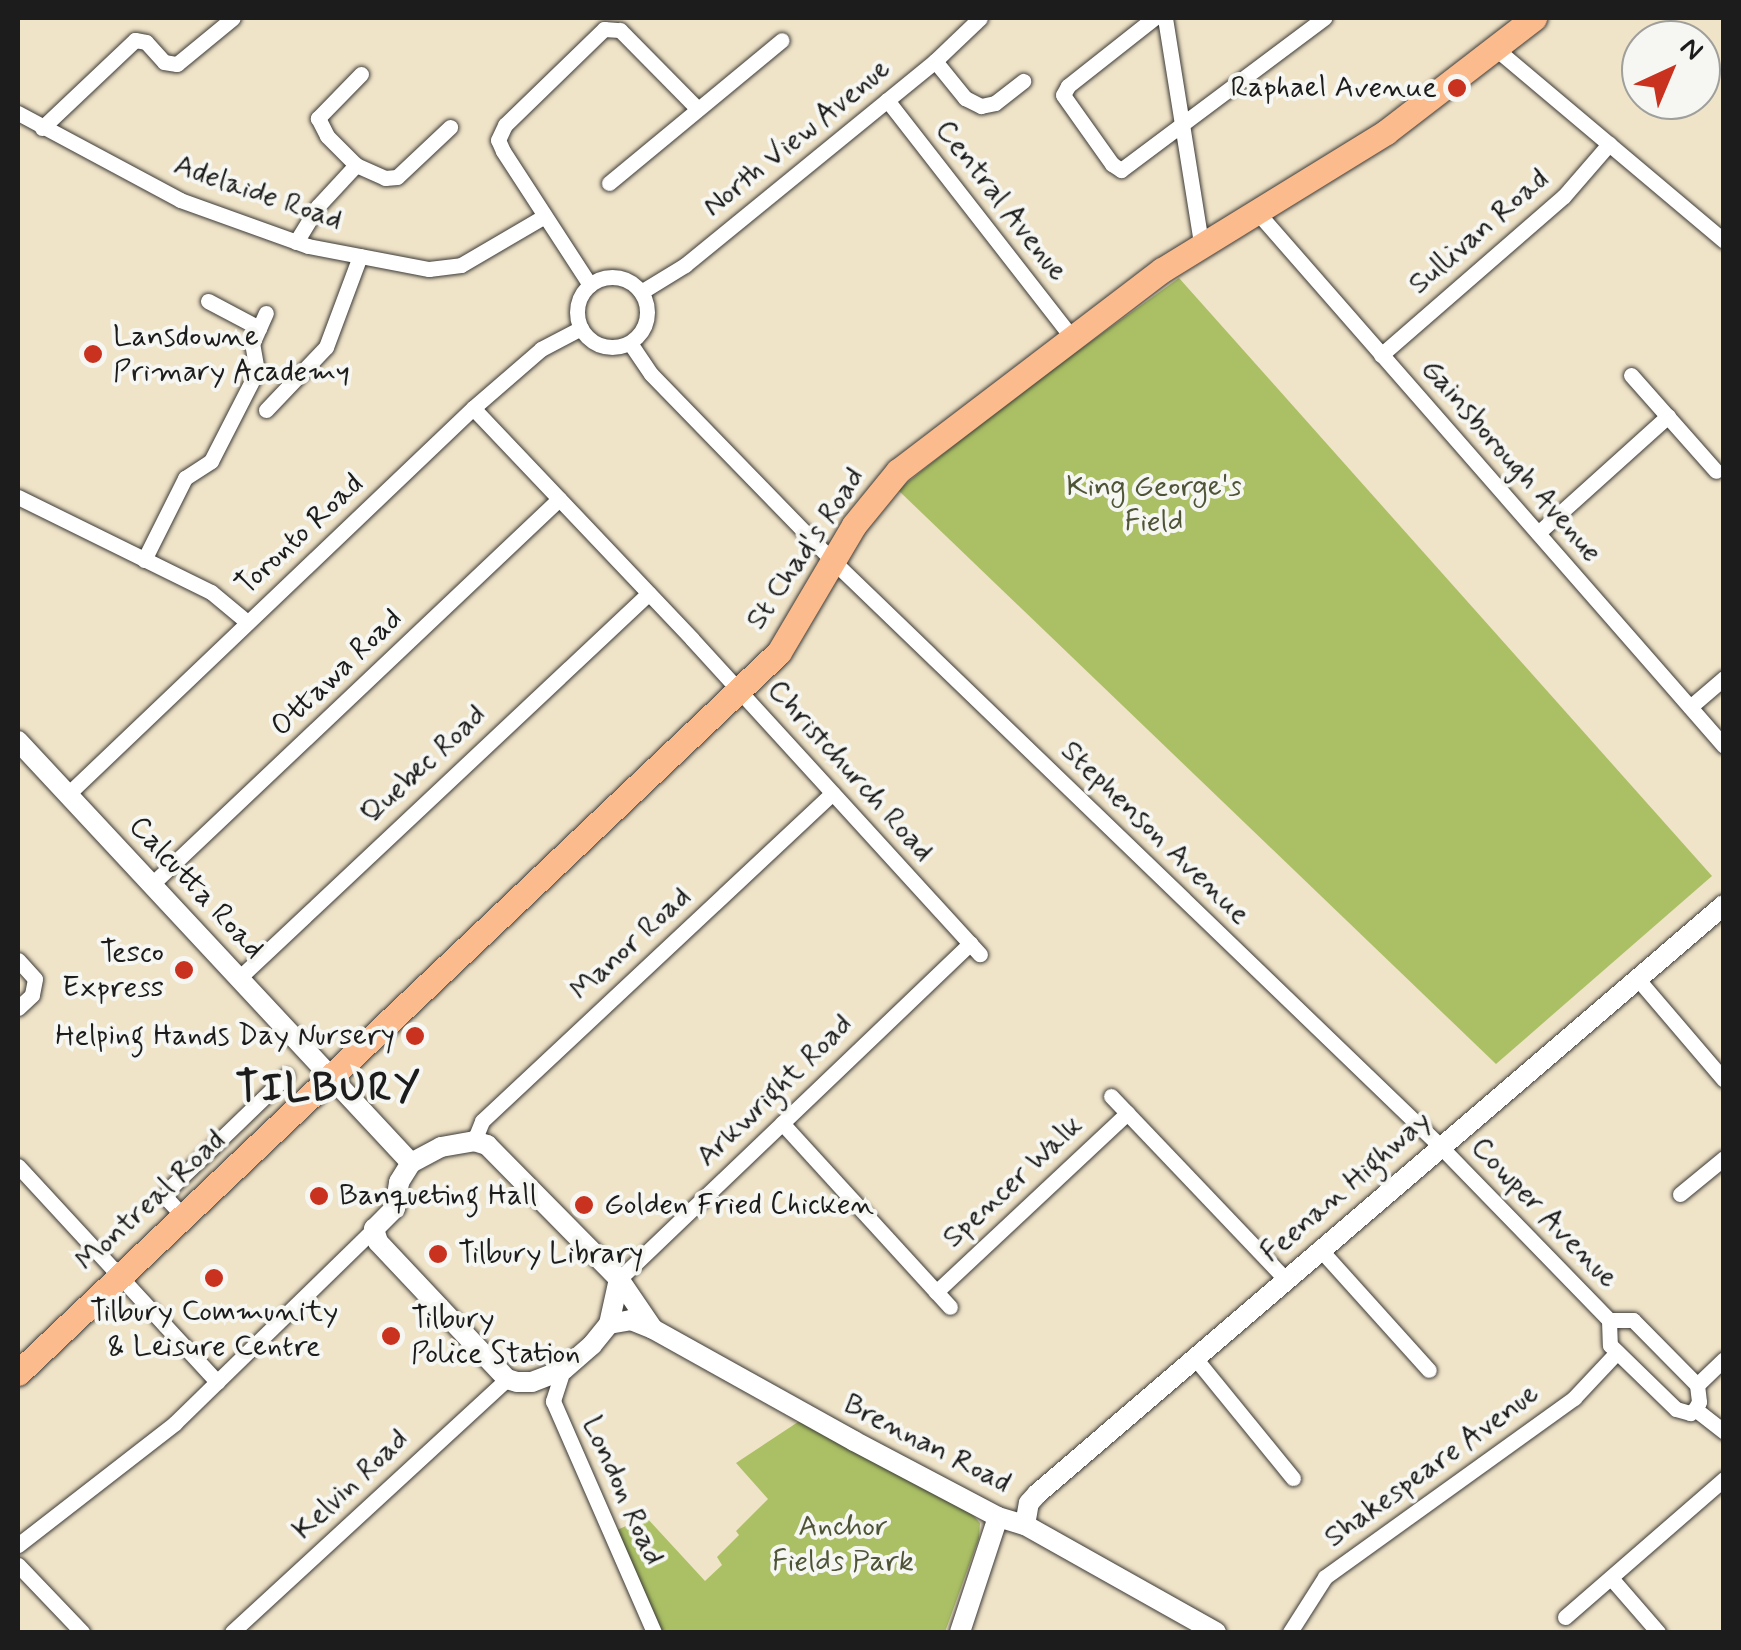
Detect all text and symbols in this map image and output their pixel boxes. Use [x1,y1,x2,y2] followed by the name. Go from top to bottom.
[1621,20,1721,120] north arrow
[1671,30,1710,69] text: N
[693,49,901,227] street label: North View Avenue
[1239,70,1437,106] place label: Raphael Avenue
[1446,77,1468,99] marker: Raphael Avenue
[924,110,1078,292] street label: Central Avenue
[169,147,347,239] street label: Adelaide Road
[1403,163,1555,301] street label: Sullivan Road
[113,319,356,390] place label: Lansdowne Primary Academy
[82,343,104,365] marker: Lansdowne Primary Academy
[1411,349,1611,573] street label: Gainsborough Avenue
[737,459,875,639] street label: St Chad's Road
[230,468,370,602] street label: Toronto Road
[1066,469,1242,540] park label: King George's Field
[264,601,410,745] street label: Ottawa Road
[759,673,941,869] street label: Christchurch Road
[354,698,494,832] street label: Quebec Road
[1056,737,1254,929] street label: Stephenson Avenue
[121,810,271,966] street label: Calcutta Road
[563,879,699,1009] street label: Manor Road
[62,935,164,1006] place label: Tesco Express
[173,959,195,981] marker: Tesco Express
[689,1007,861,1175] street label: Arkwright Road
[49,1018,395,1054] place label: Helping Hands Day Nursery
[404,1025,426,1047] marker: Helping Hands Day Nursery
[239,1065,419,1113] district label: TILBURY
[1253,1103,1439,1271] street label: Feenan Highway
[936,1108,1090,1256] street label: Spencer Walk
[69,1123,233,1279] street label: Montreal Road
[1464,1131,1624,1295] street label: Cowper Avenue
[339,1178,536,1214] place label: Banqueting Hall
[308,1185,330,1207] marker: Banqueting Hall
[604,1187,870,1223] place label: Golden Fried Chicken
[573,1194,595,1216] marker: Golden Fried Chicken
[458,1236,648,1272] place label: Tilbury Library
[427,1243,449,1265] marker: Tilbury Library
[203,1267,225,1289] marker: Tilbury Community & Leisure Centre
[92,1294,336,1364] place label: Tilbury Community & Leisure Centre
[411,1301,579,1372] place label: Tilbury Police Station
[380,1325,402,1347] marker: Tilbury Police Station
[1316,1375,1548,1557] street label: Shakespeare Avenue
[838,1387,1016,1501] street label: Brennan Road
[573,1411,671,1571] street label: London Road
[285,1422,417,1548] street label: Kelvin Road
[773,1509,913,1580] park label: Anchor Fields Park

